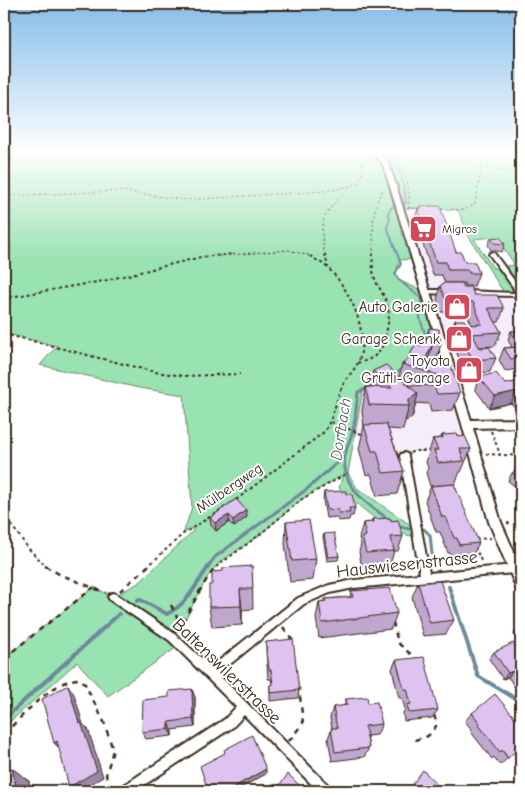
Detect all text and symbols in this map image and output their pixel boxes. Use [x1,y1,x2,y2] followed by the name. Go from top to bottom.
[408,214,438,244] supermarket icon: Migros
[442,222,477,236] place label: Migros
[442,292,472,322] shop icon: Auto Galerie
[359,298,438,316] place label: Auto Galerie
[444,324,474,354] shop icon: Garage Schenk
[341,330,441,348] place label: Garage Schenk
[361,352,450,387] place label: Toyota Grütli-Garage
[454,355,484,385] shop icon: Toyota Grütli-Garage
[327,397,355,462] water label: Dorfbach
[192,459,266,517] street label: Mülbergweg
[335,547,479,582] street label: Hauswiesenstrasse
[168,614,285,729] street label: Baltenswilerstrasse

